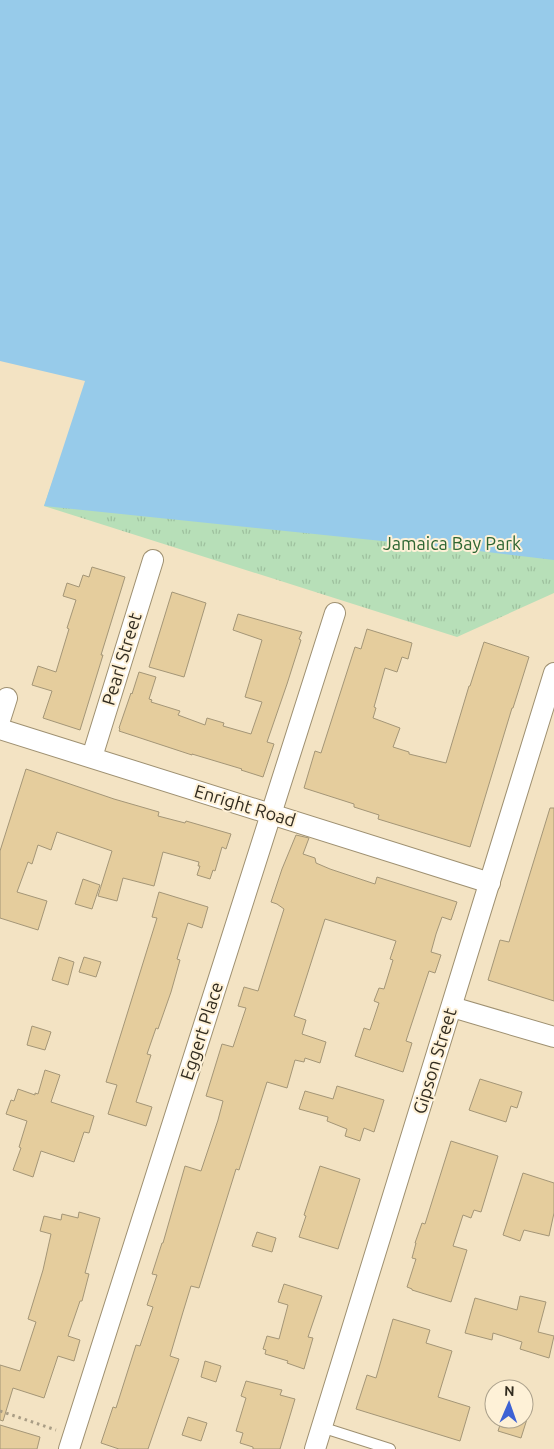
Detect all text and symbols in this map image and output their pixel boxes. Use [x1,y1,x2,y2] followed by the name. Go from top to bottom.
[383,533,521,553] park label: Jamaica Bay Park
[98,610,145,707] street label: Pearl Street
[192,780,298,830] street label: Enright Road
[176,979,226,1082] street label: Eggert Place
[408,1005,460,1116] street label: Gipson Street
[484,1379,534,1429] north arrow
[504,1383,515,1399] text: N

